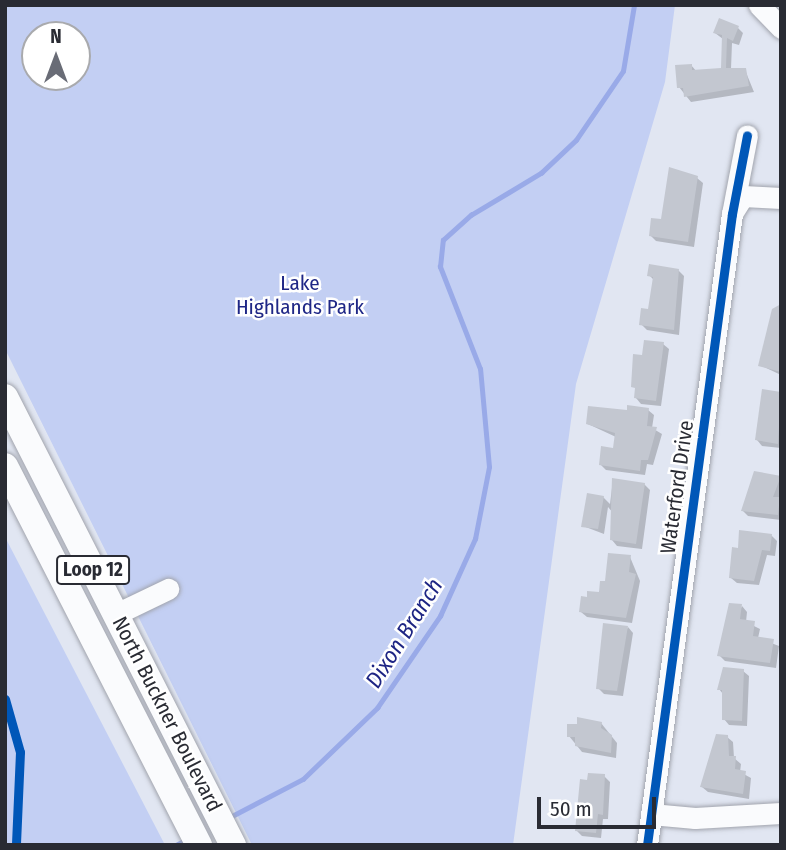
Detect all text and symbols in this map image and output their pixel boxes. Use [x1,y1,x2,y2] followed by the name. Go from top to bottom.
[21,21,91,91] north arrow
[50,25,62,48] text: N
[236,270,364,320] park label: Lake Highlands Park
[655,419,699,555] street label: Waterford Drive
[55,554,132,586] road number: Loop 12
[359,573,449,693] water label: Dixon Branch
[107,612,227,816] street label: North Buckner Boulevard
[541,784,660,828] scale bar
[550,796,592,822] text: 50 m

